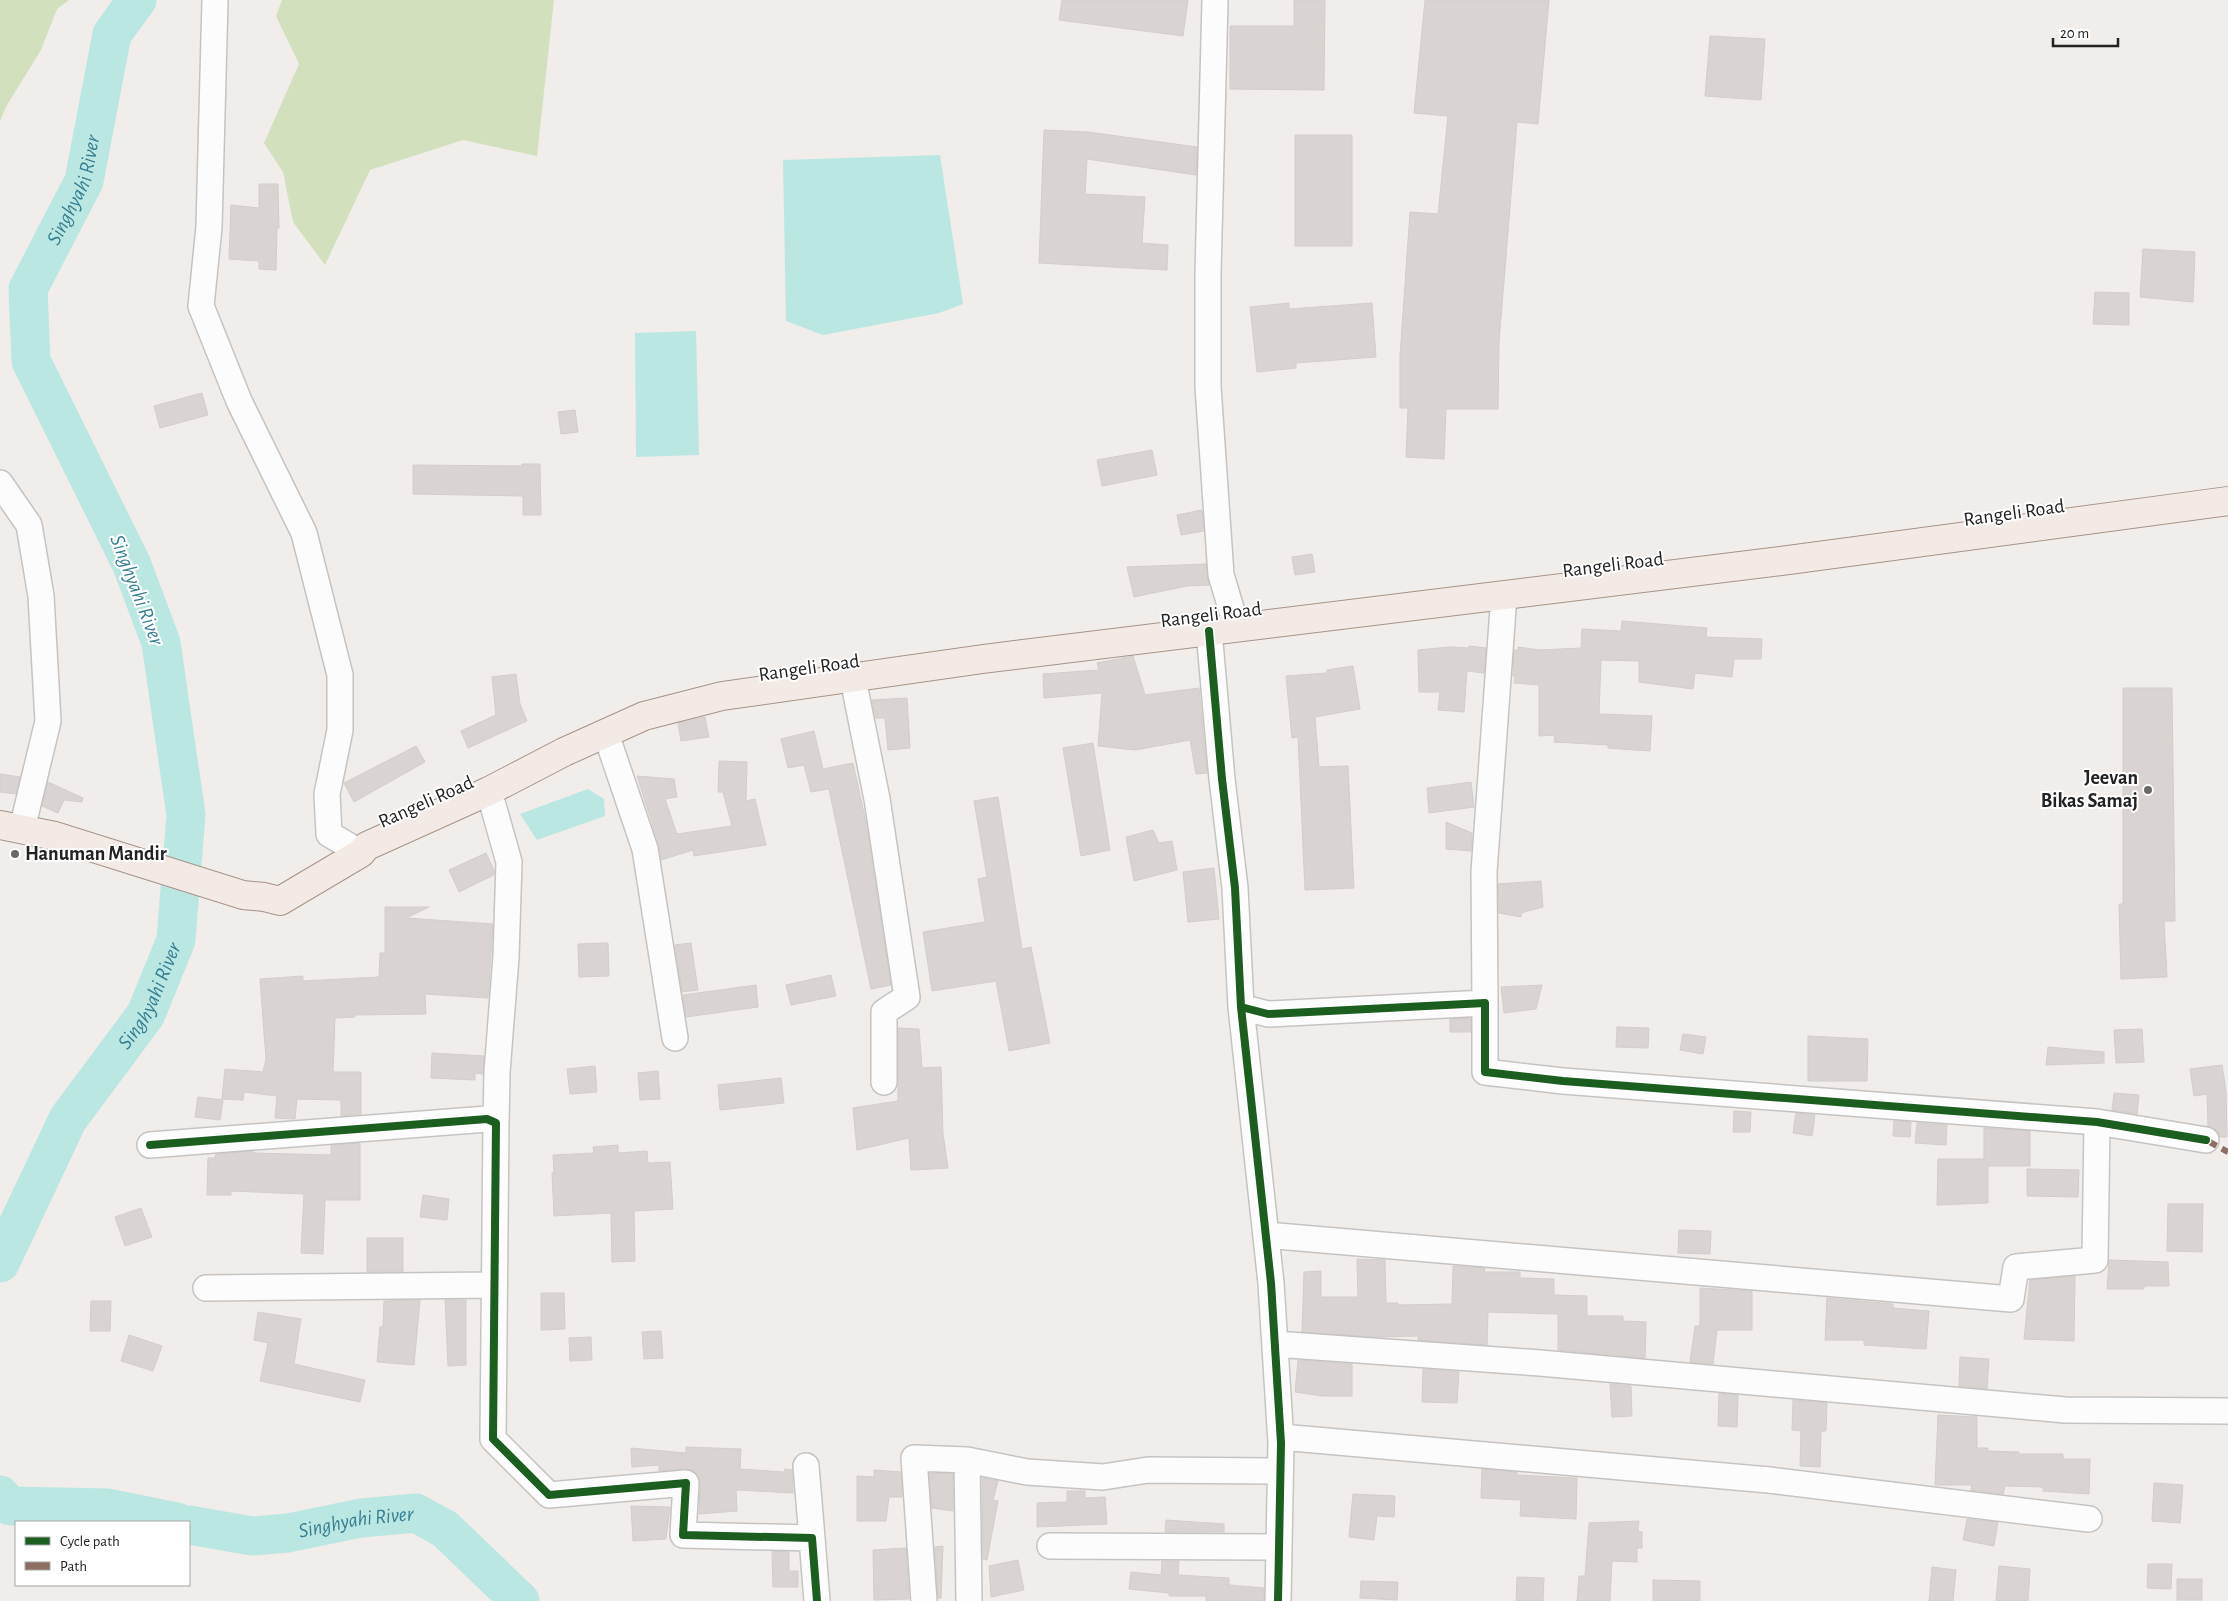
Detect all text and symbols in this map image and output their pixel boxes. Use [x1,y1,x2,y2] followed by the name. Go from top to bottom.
[2053,15,2118,47] scale bar
[2060,26,2089,41] text: 20 m
[43,132,103,248] water label: Singhyahi River
[1962,496,2066,530] street label: Rangeli Road
[106,532,168,649] water label: Singhyahi River
[1561,549,1665,581] street label: Rangeli Road
[1159,599,1263,631] street label: Rangeli Road
[757,651,861,685] street label: Rangeli Road
[2041,768,2138,811] place label: Jeevan Bikas Samaj
[375,772,477,832] street label: Rangeli Road
[2142,784,2154,796] marker: Jeevan Bikas Samaj
[25,844,167,864] place label: Hanuman Mandir
[9,848,21,860] marker: Hanuman Mandir
[114,938,185,1053] water label: Singhyahi River
[296,1503,416,1541] water label: Singhyahi River
[15,1521,190,1586] legend
[60,1534,120,1549] text: Cycle path
[60,1559,87,1574] text: Path

